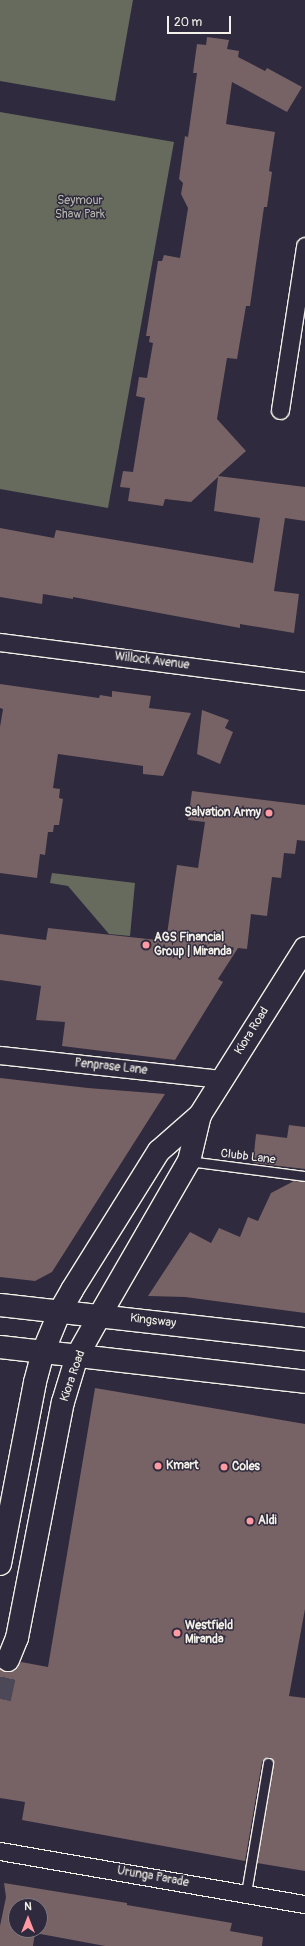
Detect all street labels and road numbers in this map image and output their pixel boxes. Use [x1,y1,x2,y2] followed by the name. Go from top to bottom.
[114,649,190,673] street label: Willock Avenue
[232,1005,272,1057] street label: Kiora Road
[74,1056,148,1078] street label: Penprase Lane
[220,1146,276,1168] street label: Clubb Lane
[129,1311,177,1331] street label: Kingsway
[58,1349,88,1403] street label: Kiora Road
[116,1864,190,1890] street label: Urunga Parade

